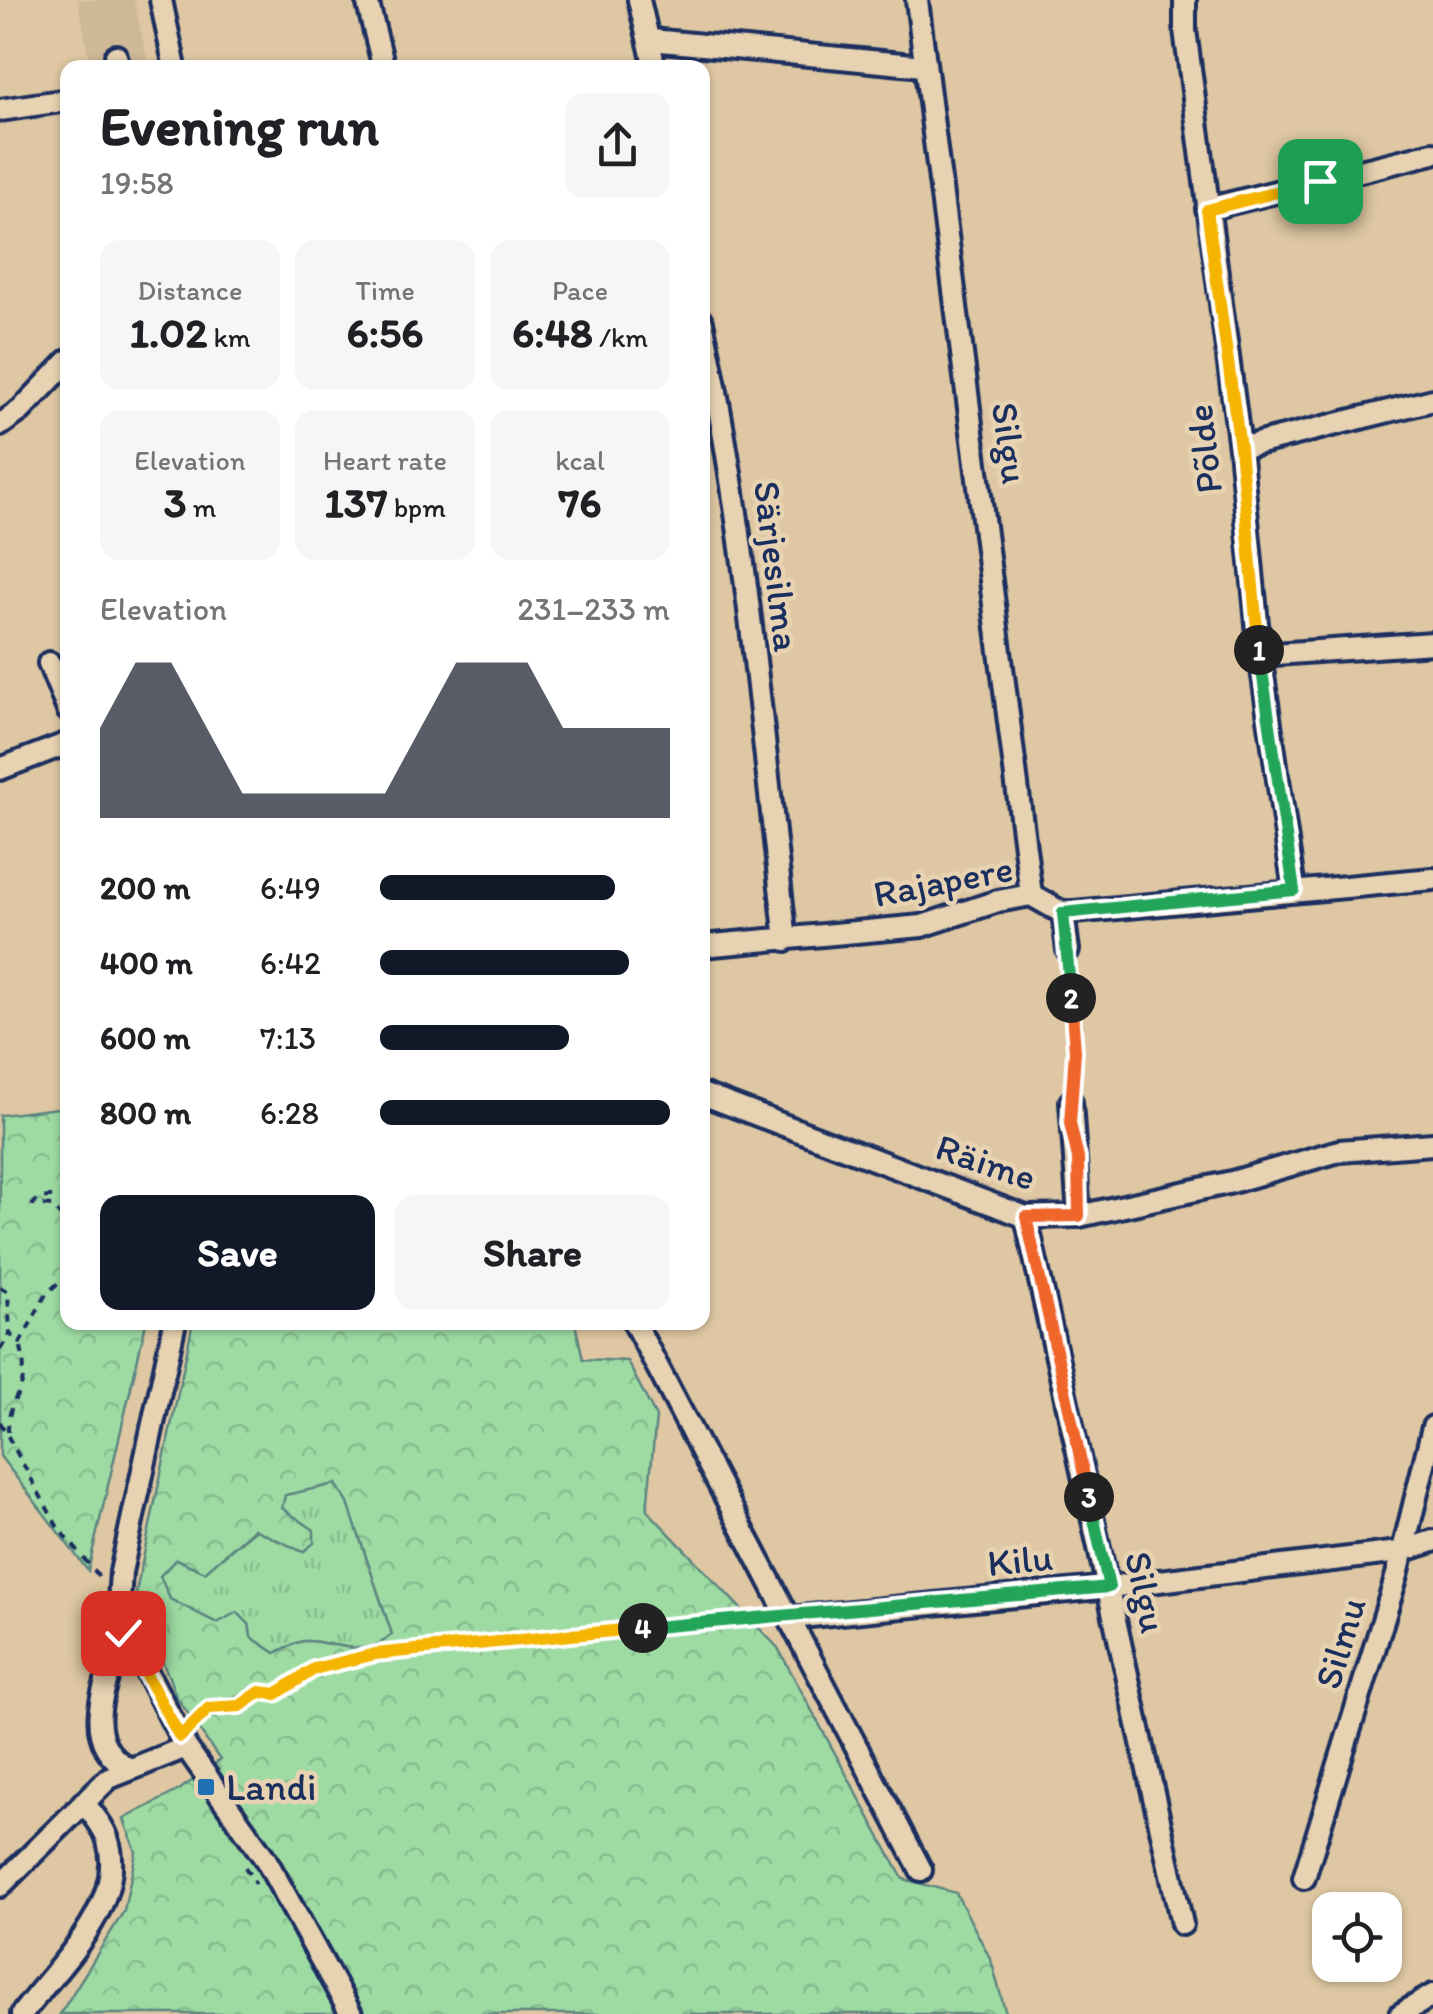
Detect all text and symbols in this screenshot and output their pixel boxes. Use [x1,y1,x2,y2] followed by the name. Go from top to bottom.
[100,93,379,159] text: Evening run
[565,93,670,198] button: share
[1278,139,1363,224] pin
[1293,154,1348,209] icon: arrive
[100,164,174,202] text: 19:58
[138,273,242,307] text: Distance
[355,273,415,307] text: Time
[552,273,608,307] text: Pace
[129,307,207,358] text: 1.02
[347,307,423,358] text: 6:56
[512,307,593,358] text: 6:48
[207,320,251,354] text: km
[593,320,648,354] text: /km
[982,399,1038,487] street label: Silgu
[1176,402,1232,496] street label: Põlde
[134,443,246,477] text: Elevation
[323,443,447,477] text: Heart rate
[555,443,605,477] text: kcal
[164,477,187,528] text: 3
[324,477,387,528] text: 137
[558,477,602,528] text: 76
[744,478,810,654] street label: Särjesilma
[187,490,216,524] text: m
[387,490,446,524] text: bpm
[100,590,227,628] text: Elevation
[517,590,670,628] text: 231–233 m
[1234,625,1284,675] pin: 1
[1253,633,1266,667] text: 1
[869,845,1017,917] street label: Rajapere
[100,869,190,907] text: 200 m
[260,869,321,907] text: 6:49
[100,944,193,982] text: 400 m
[260,944,321,982] text: 6:42
[1046,973,1096,1023] pin: 2
[1064,981,1078,1015] text: 2
[100,1019,190,1057] text: 600 m
[260,1019,316,1057] text: 7:13
[100,1094,191,1132] text: 800 m
[260,1094,319,1132] text: 6:28
[930,1124,1042,1200] street label: Räime
[100,1195,375,1310] button: Save
[395,1195,670,1310] button: Share
[1064,1472,1114,1522] pin: 3
[1081,1480,1097,1514] text: 3
[985,1534,1055,1586] street label: Kilu
[1115,1547,1177,1637] street label: Silgu
[81,1591,166,1676] pin
[1304,1592,1376,1694] street label: Silmu
[618,1603,668,1653] pin: 4
[96,1606,151,1661] icon: check
[635,1611,651,1645] text: 4
[226,1764,317,1810] place label: Landi
[195,1776,217,1798] marker: Landi
[1312,1892,1402,1982] map controls
[1312,1892,1402,1982] button: locate

